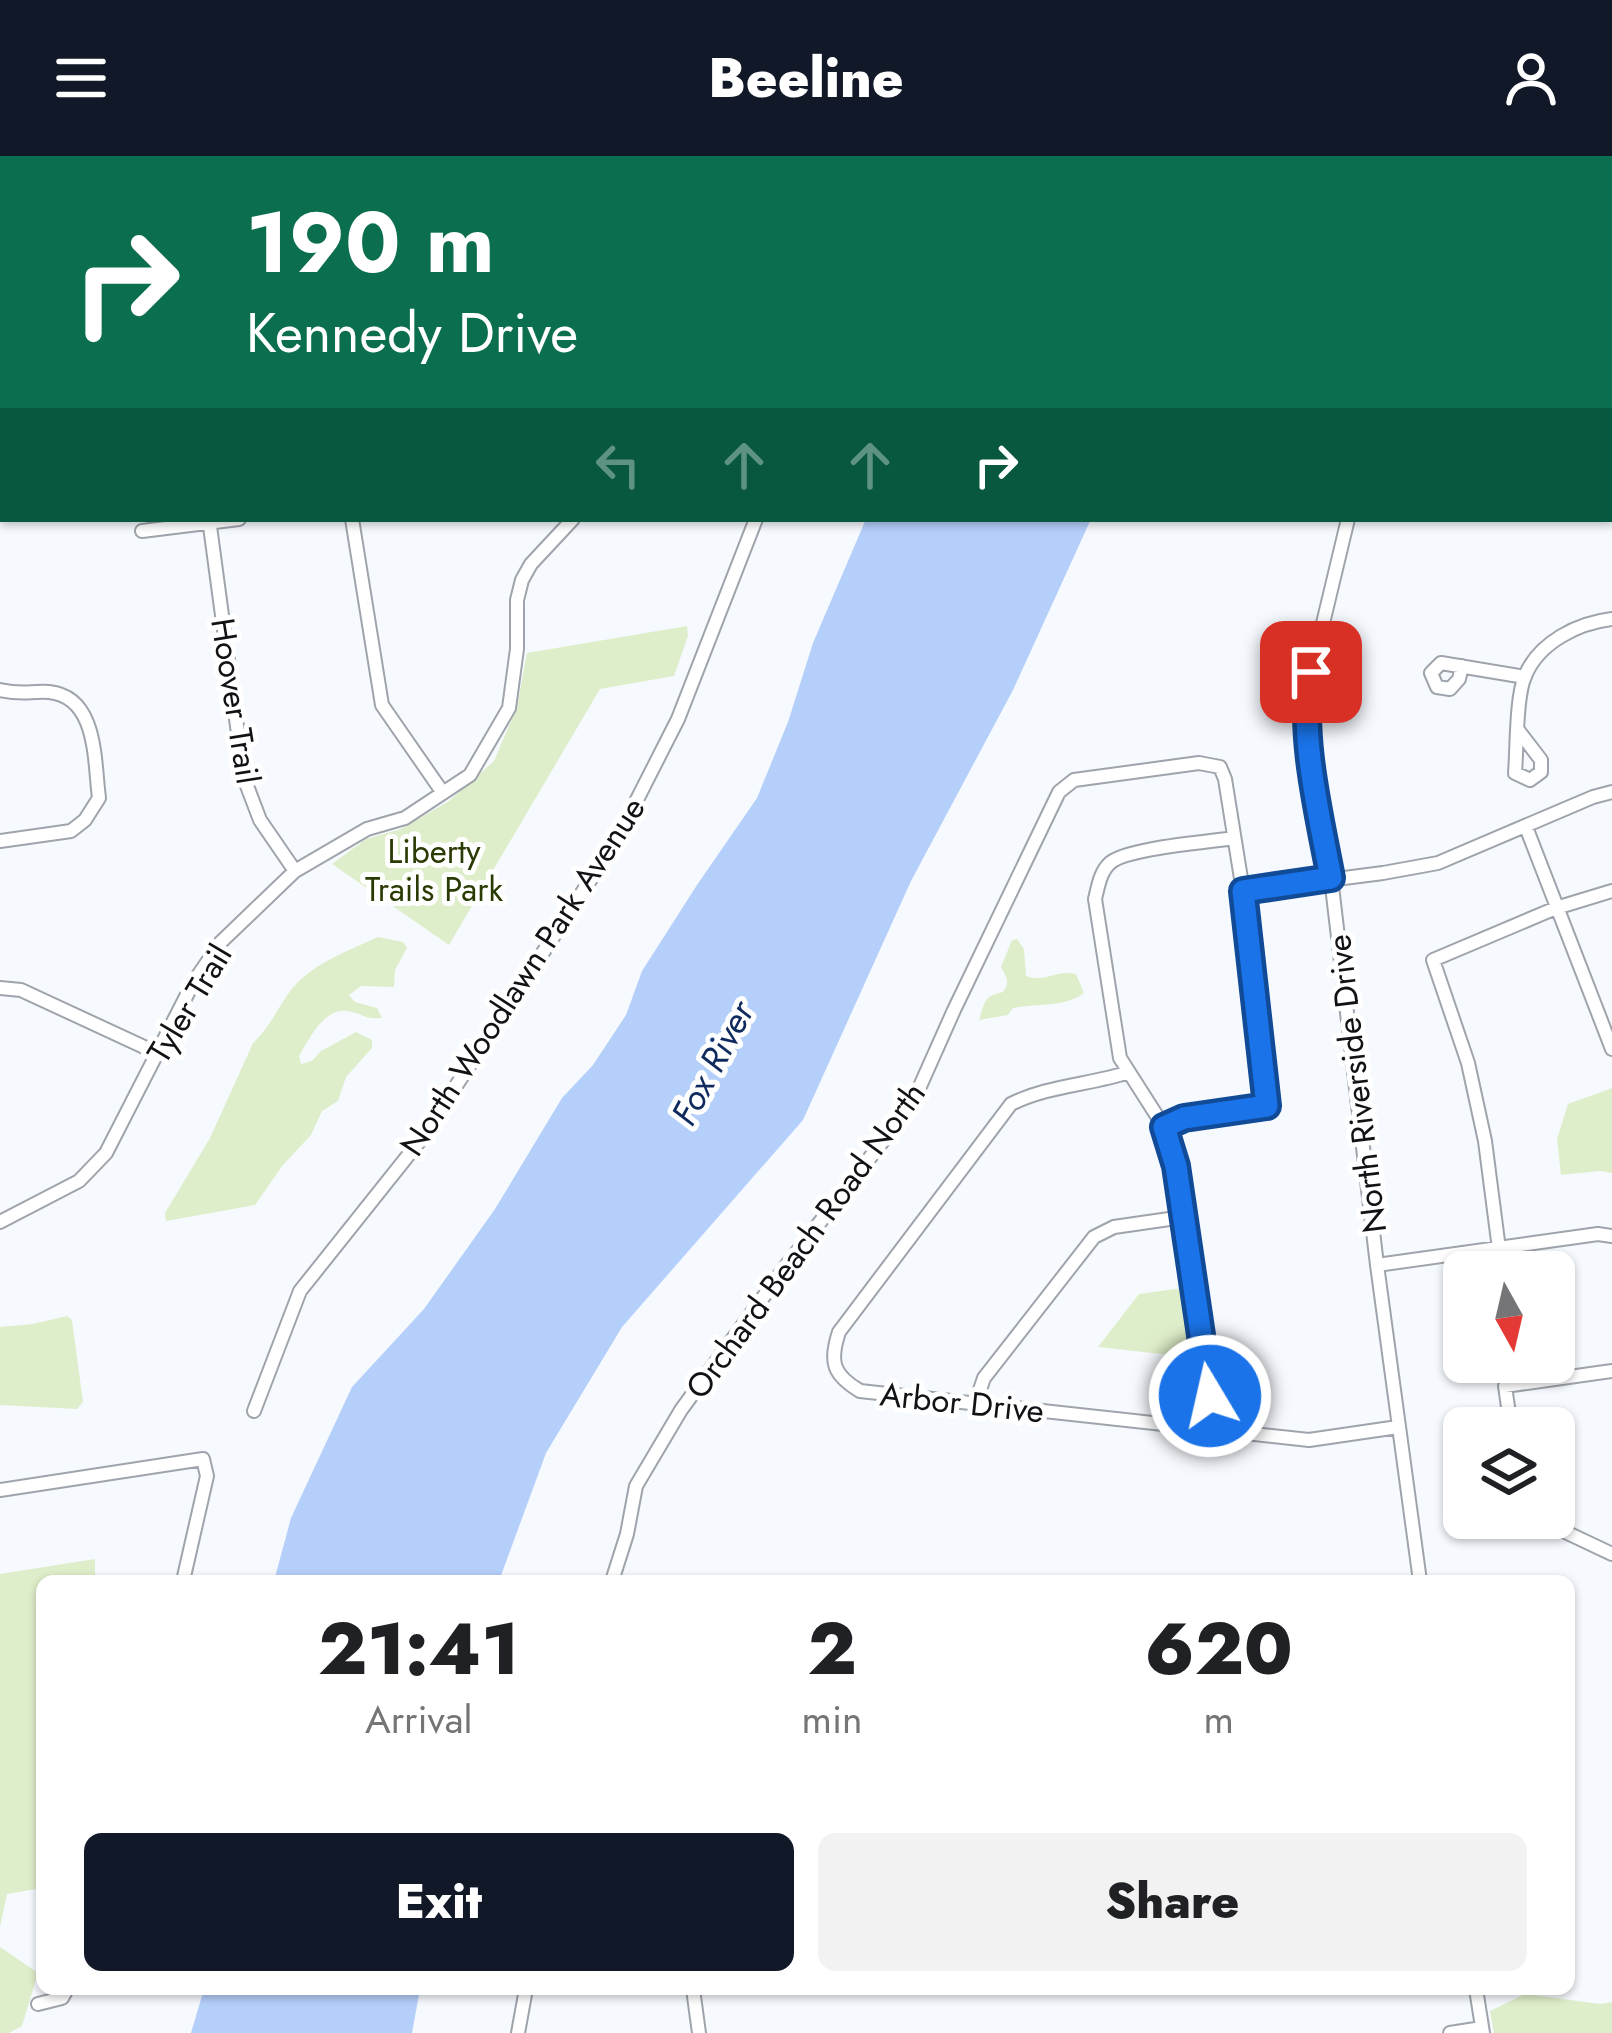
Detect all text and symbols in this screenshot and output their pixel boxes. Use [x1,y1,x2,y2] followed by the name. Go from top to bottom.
[708,39,904,117] text: Beeline
[48,45,114,111] icon: menu
[1498,45,1564,111] icon: person
[246,182,495,304] text: 190 m
[48,204,204,360] icon: right
[246,294,578,372] text: Kennedy Drive
[585,432,651,498] icon: left
[711,432,777,498] icon: ahead
[837,432,903,498] icon: ahead
[963,432,1029,498] icon: right
[199,615,272,787] street label: Hoover Trail
[1260,621,1362,723] pin
[1278,639,1344,705] icon: arrive
[388,788,656,1165] street label: North Woodlawn Park Avenue
[365,828,504,913] park label: Liberty Trails Park
[1315,932,1398,1236] street label: North Riverside Drive
[136,935,243,1071] street label: Tyler Trail
[658,990,767,1134] water label: Fox River
[674,1072,937,1408] street label: Orchard Beach Road North
[1443,1251,1575,1383] north arrow
[1443,1251,1575,1539] map controls
[1147,1333,1273,1459] position arrow
[878,1371,1046,1434] street label: Arbor Drive
[1443,1407,1575,1539] button: layers
[318,1597,519,1701] text: 21:41
[807,1597,857,1701] text: 2
[1145,1597,1293,1701] text: 620
[365,1691,473,1748] text: Arrival
[801,1691,863,1748] text: min
[1204,1691,1234,1748] text: m
[84,1833,794,1971] button: Exit
[818,1833,1527,1971] button: Share

